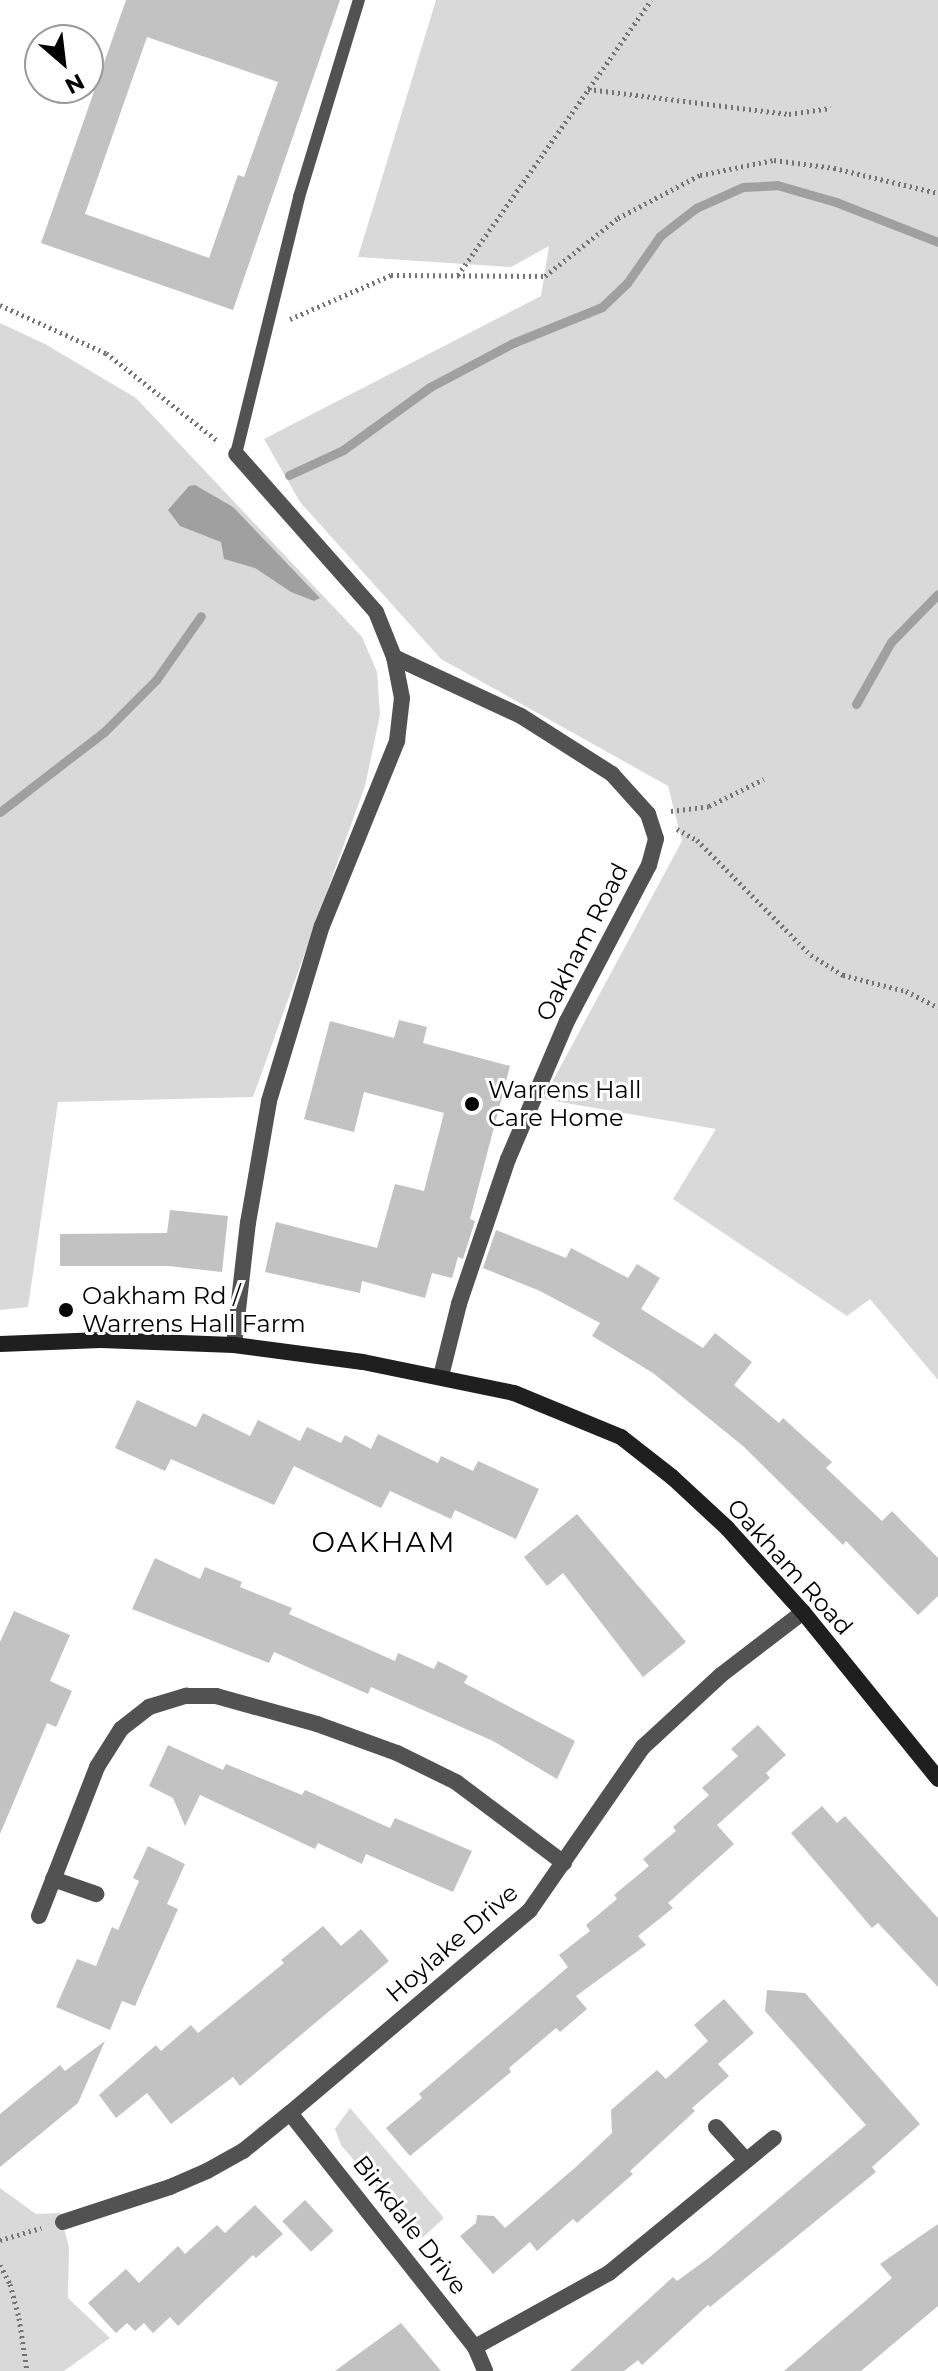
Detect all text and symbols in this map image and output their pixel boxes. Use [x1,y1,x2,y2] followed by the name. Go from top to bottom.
[24,24,104,104] north arrow
[60,68,89,100] text: N
[530,858,634,1026] street label: Oakham Road
[488,1076,642,1132] place label: Warrens Hall Care Home
[463,1095,481,1113] marker: Warrens Hall Care Home
[82,1282,306,1338] place label: Oakham Rd / Warrens Hall Farm
[57,1301,75,1319] marker: Oakham Rd / Warrens Hall Farm
[721,1493,859,1641] street label: Oakham Road
[312,1525,456,1559] district label: OAKHAM
[380,1878,524,2008] street label: Hoylake Drive
[347,2150,473,2300] street label: Birkdale Drive

